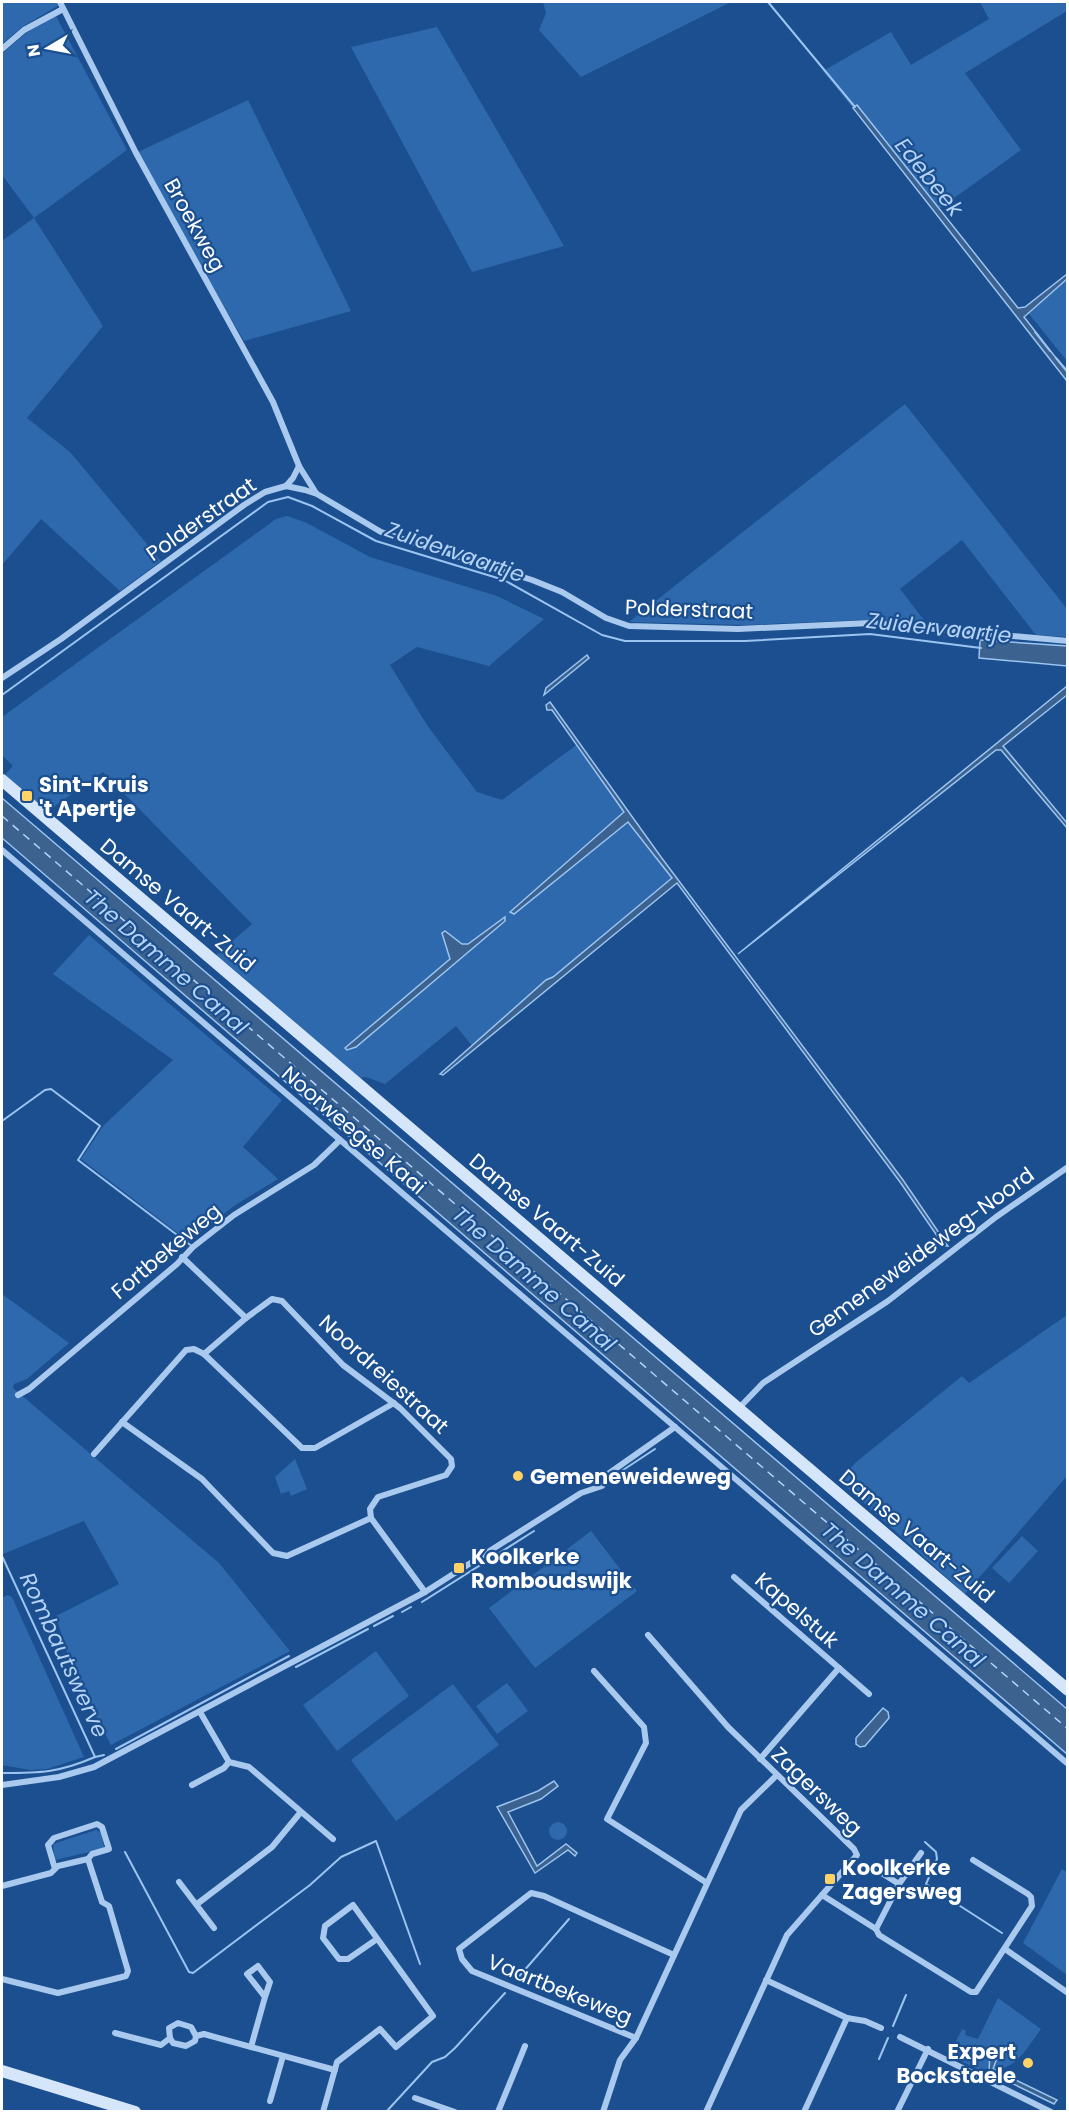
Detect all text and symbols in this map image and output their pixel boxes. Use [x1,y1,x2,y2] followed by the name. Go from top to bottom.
[18,18,78,78] north arrow
[21,43,46,58] text: N
[888,131,971,224] water label: Edebeek
[157,173,233,277] street label: Broekweg
[140,470,262,568] street label: Polderstraat
[380,513,529,590] water label: Zuidervaartje
[624,592,754,626] street label: Polderstraat
[864,605,1013,651] water label: Zuidervaartje
[39,770,149,823] place label: Sint-Kruis 't Apertje
[20,789,34,803] marker: Sint-Kruis 't Apertje
[94,832,262,978] street label: Damse Vaart-Zuid
[77,882,255,1042] water label: The Damme Canal
[276,1059,432,1201] street label: Noorweegse Kaai
[463,1147,631,1293] street label: Damse Vaart-Zuid
[802,1160,1040,1344] street label: Gemeneweideweg-Noord
[105,1197,227,1305] street label: Fortbekeweg
[445,1199,623,1359] water label: The Damme Canal
[313,1308,455,1440] street label: Noordreiestraat
[530,1462,731,1491] place label: Gemeneweideweg
[833,1463,1001,1609] street label: Damse Vaart-Zuid
[511,1469,525,1483] marker: Gemeneweideweg
[814,1515,992,1675] water label: The Damme Canal
[471,1542,632,1595] place label: Koolkerke Romboudswijk
[452,1561,466,1575] marker: Koolkerke Romboudswijk
[749,1566,845,1655] street label: Kapelstuk
[12,1567,116,1743] water label: Rombautswerve
[765,1740,869,1842] street label: Zagersweg
[842,1853,962,1906] place label: Koolkerke Zagersweg
[823,1872,837,1886] marker: Koolkerke Zagersweg
[483,1947,637,2031] street label: Vaartbekeweg
[897,2037,1016,2090] place label: Expert Bockstaele
[1021,2056,1035,2070] marker: Expert Bockstaele

